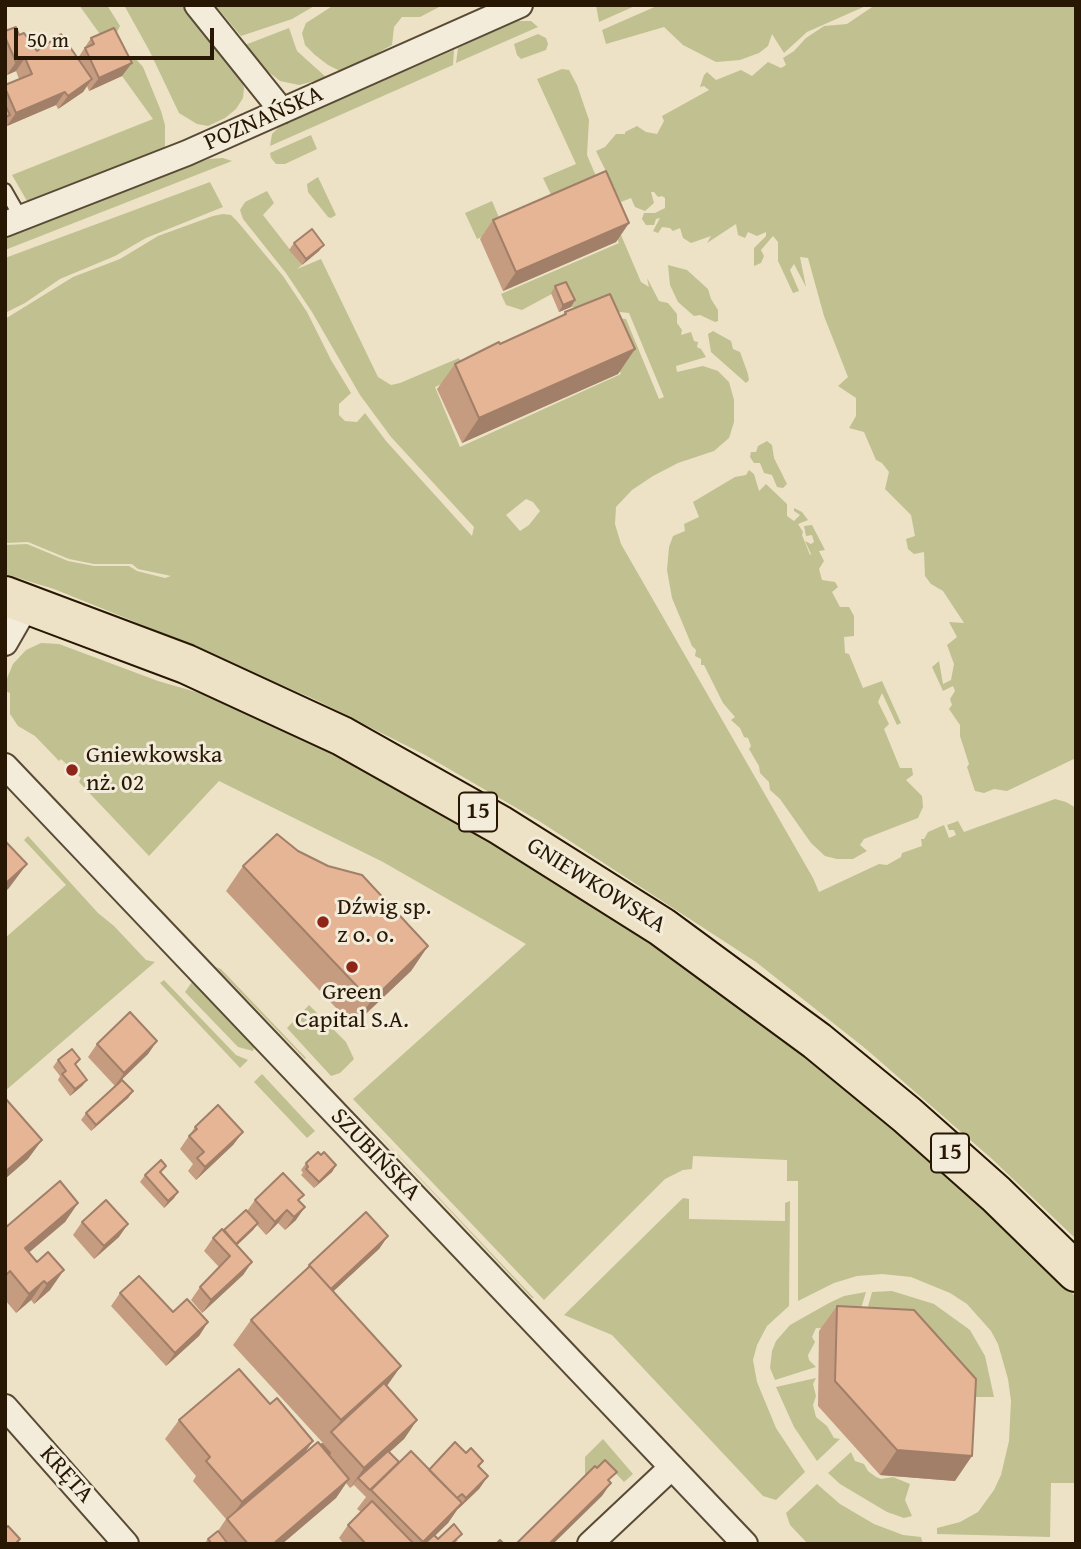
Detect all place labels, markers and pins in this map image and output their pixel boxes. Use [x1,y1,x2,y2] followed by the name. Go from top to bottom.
[86,742,222,798] place label: Gniewkowska nż. 02
[64,762,80,778] marker: Gniewkowska nż. 02
[337,894,431,950] place label: Dźwig sp. z o. o.
[315,914,331,930] marker: Dźwig sp. z o. o.
[344,959,360,975] marker: Green Capital S.A.
[295,979,409,1035] place label: Green Capital S.A.

